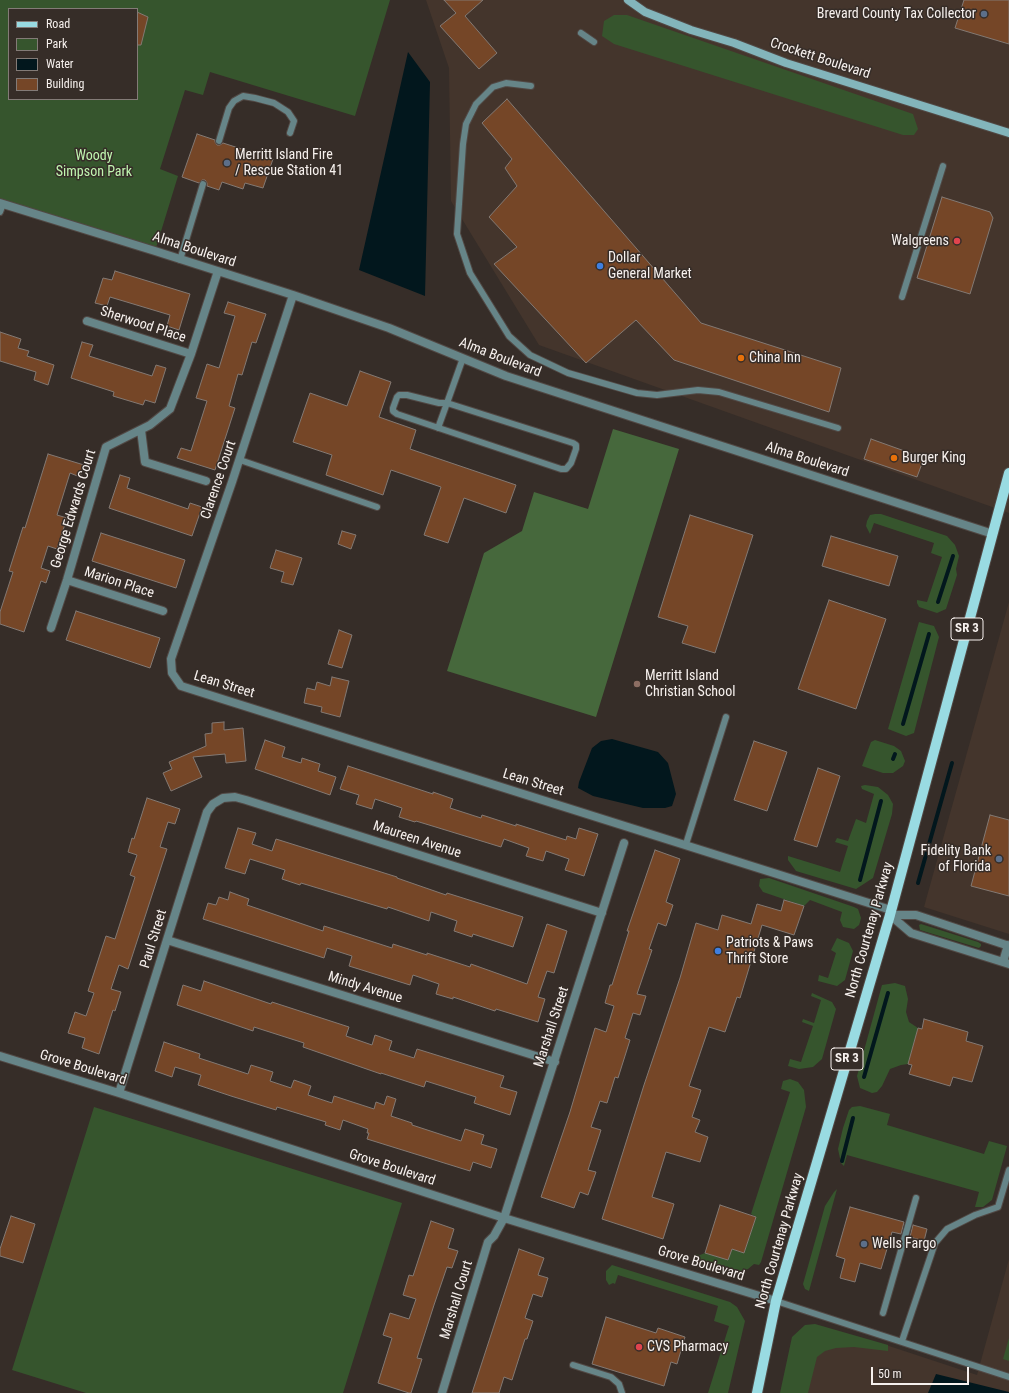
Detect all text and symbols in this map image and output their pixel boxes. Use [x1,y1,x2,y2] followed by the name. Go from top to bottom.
[817,6,976,22] place label: Brevard County Tax Collector
[8,8,138,100] legend
[979,9,989,19] marker: Brevard County Tax Collector
[46,17,70,31] text: Road
[768,35,872,83] street label: Crockett Boulevard
[46,37,67,51] text: Park
[46,57,74,71] text: Water
[46,77,84,91] text: Building
[235,147,343,180] place label: Merritt Island Fire / Rescue Station 41
[56,148,132,180] park label: Woody Simpson Park
[222,158,232,168] marker: Merritt Island Fire / Rescue Station 41
[150,229,238,271] street label: Alma Boulevard
[891,233,949,249] place label: Walgreens
[952,236,962,246] marker: Walgreens
[608,250,692,282] place label: Dollar General Market
[595,261,605,271] marker: Dollar General Market
[98,303,188,347] street label: Sherwood Place
[457,335,543,381] street label: Alma Boulevard
[749,350,801,366] place label: China Inn
[736,353,746,363] marker: China Inn
[198,438,240,522] street label: Clarence Court
[763,439,851,481] street label: Alma Boulevard
[48,448,100,570] street label: George Edwards Court
[902,450,966,466] place label: Burger King
[889,453,899,463] marker: Burger King
[82,564,156,602] street label: Marion Place
[951,618,983,640] road number: SR 3
[192,668,256,702] street label: Lean Street
[645,668,735,700] place label: Merritt Island Christian School
[632,679,642,689] marker: Merritt Island Christian School
[501,766,565,800] street label: Lean Street
[371,818,463,862] street label: Maureen Avenue
[920,843,991,876] place label: Fidelity Bank of Florida
[994,854,1004,864] marker: Fidelity Bank of Florida
[843,860,897,1000] street label: North Courtenay Parkway
[137,908,171,970] street label: Paul Street
[726,935,813,968] place label: Patriots & Paws Thrift Store
[713,946,723,956] marker: Patriots & Paws Thrift Store
[326,969,404,1007] street label: Mindy Avenue
[531,985,573,1069] street label: Marshall Street
[38,1047,128,1089] street label: Grove Boulevard
[831,1048,863,1070] road number: SR 3
[347,1146,437,1190] street label: Grove Boulevard
[753,1171,807,1311] street label: North Courtenay Parkway
[872,1236,936,1252] place label: Wells Fargo
[859,1239,869,1249] marker: Wells Fargo
[656,1243,746,1285] street label: Grove Boulevard
[437,1259,477,1341] street label: Marshall Court
[647,1339,728,1355] place label: CVS Pharmacy
[634,1342,644,1352] marker: CVS Pharmacy
[873,1359,971,1385] scale bar
[878,1367,902,1381] text: 50 m

